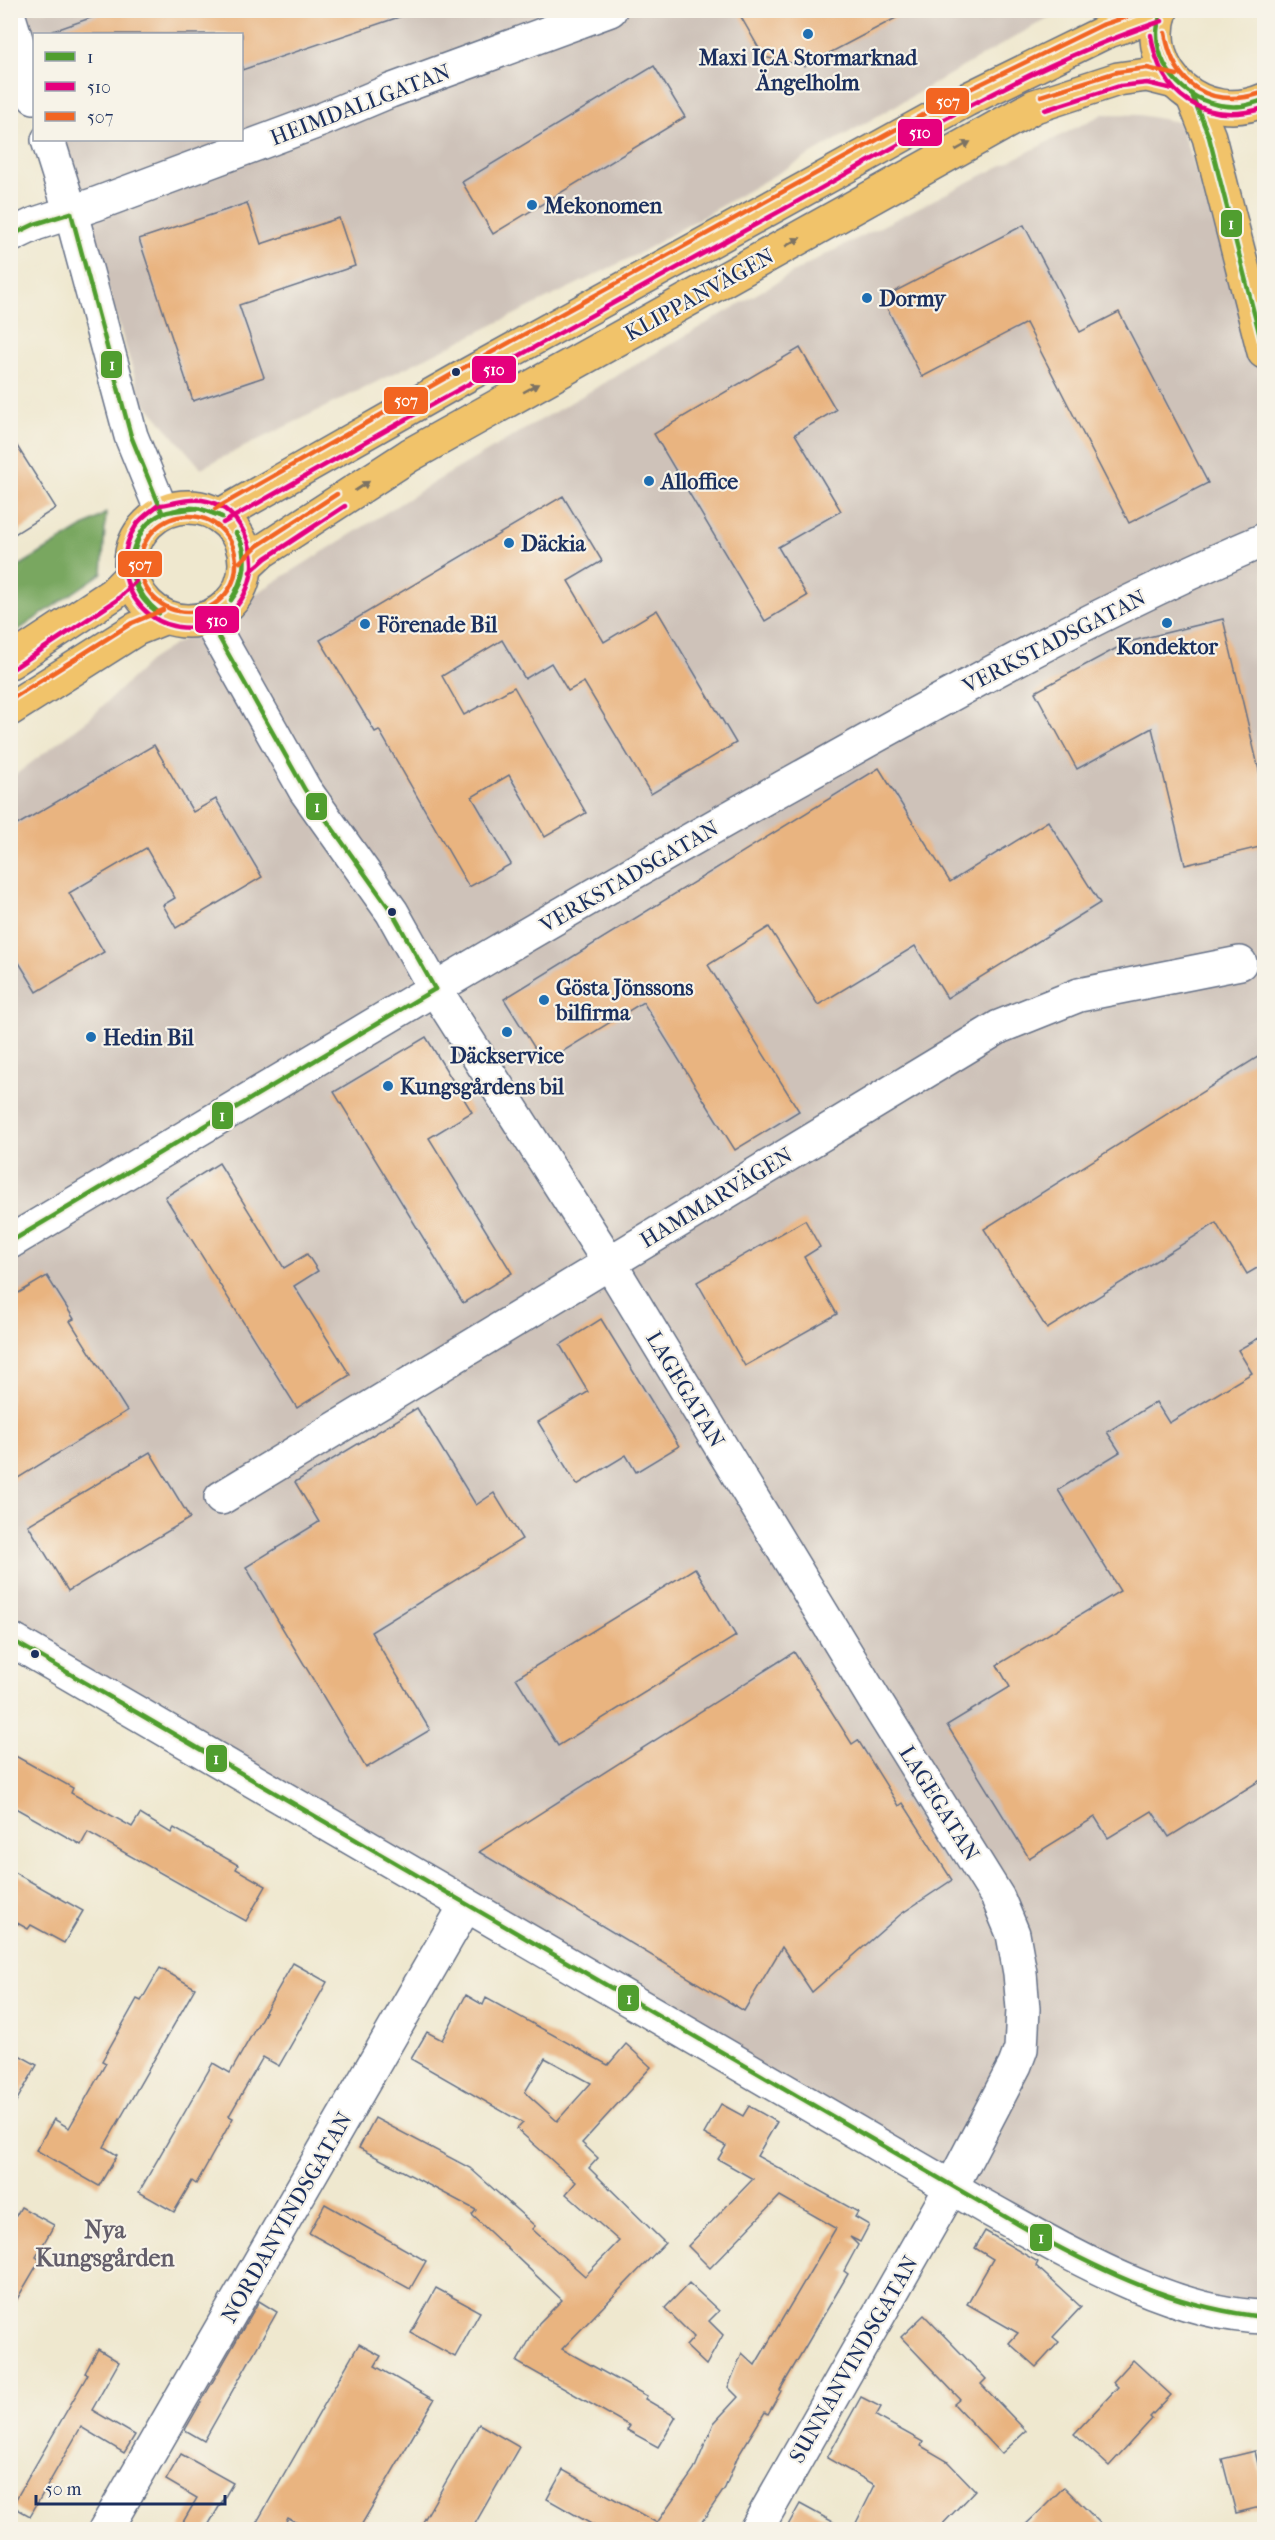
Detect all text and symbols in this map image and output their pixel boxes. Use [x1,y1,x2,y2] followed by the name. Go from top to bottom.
[801,27,815,41] marker: Maxi ICA Stormarknad Ängelholm
[33,33,243,141] legend
[698,45,918,96] place label: Maxi ICA Stormarknad Ängelholm
[87,47,93,68] text: 1
[267,58,454,151] street label: HEIMDALLGATAN
[87,77,111,98] text: 510
[925,87,970,115] line badge: 507
[936,92,960,111] text: 507
[87,107,114,128] text: 507
[897,118,943,147] line badge: 510
[909,123,931,142] text: 510
[955,141,972,151] one-way arrow
[543,193,662,219] place label: Mekonomen
[525,198,539,212] marker: Mekonomen
[1220,209,1243,238] line badge: 1
[1228,214,1234,233] text: 1
[785,236,801,247] one-way arrow
[620,242,779,347] street label: KLIPPANVÄGEN
[879,286,947,312] place label: Dormy
[860,291,874,305] marker: Dormy
[100,350,123,379] line badge: 1
[109,355,115,374] text: 1
[471,355,517,384] line badge: 510
[483,360,505,379] text: 510
[450,366,462,378] unlabelled marker
[523,383,540,393] one-way arrow
[383,386,429,415] line badge: 507
[394,391,418,410] text: 507
[659,469,738,495] place label: Alloffice
[642,474,656,488] marker: Alloffice
[354,480,370,492] one-way arrow
[521,531,586,557] place label: Däckia
[502,536,516,550] marker: Däckia
[117,550,163,578] line badge: 507
[128,555,152,574] text: 507
[958,584,1151,700] street label: VERKSTADSGATAN
[194,605,240,634] line badge: 510
[206,611,228,630] text: 510
[376,612,498,638] place label: Förenade Bil
[1160,616,1174,630] marker: Kondektor
[358,617,372,631] marker: Förenade Bil
[1116,634,1218,660] place label: Kondektor
[305,792,328,821] line badge: 1
[314,797,320,816] text: 1
[535,815,724,939] street label: VERKSTADSGATAN
[386,906,398,918] unlabelled marker
[555,975,693,1026] place label: Gösta Jönssons bilfirma
[537,993,551,1007] marker: Gösta Jönssons bilfirma
[103,1025,195,1051] place label: Hedin Bil
[500,1025,514,1039] marker: Däckservice
[84,1030,98,1044] marker: Hedin Bil
[450,1043,564,1069] place label: Däckservice
[400,1074,565,1100] place label: Kungsgårdens bil
[381,1079,395,1093] marker: Kungsgårdens bil
[211,1101,234,1130] line badge: 1
[219,1106,225,1125] text: 1
[635,1141,798,1254] street label: HAMMARVÄGEN
[640,1327,730,1453] street label: LAGEGATAN
[29,1648,41,1660] unlabelled marker
[893,1741,985,1866] street label: LAGEGATAN
[205,1744,228,1773] line badge: 1
[213,1749,219,1768] text: 1
[617,1984,640,2012] line badge: 1
[626,1989,632,2008] text: 1
[216,2107,358,2328] street label: NORDANVINDSGATAN
[36,2216,175,2272] district label: Nya Kungsgården
[1029,2223,1053,2252] line badge: 1
[1038,2228,1044,2247] text: 1
[784,2251,924,2468] street label: SUNNANVINDSGATAN
[36,2468,225,2506] scale bar
[45,2479,82,2500] text: 50 m

